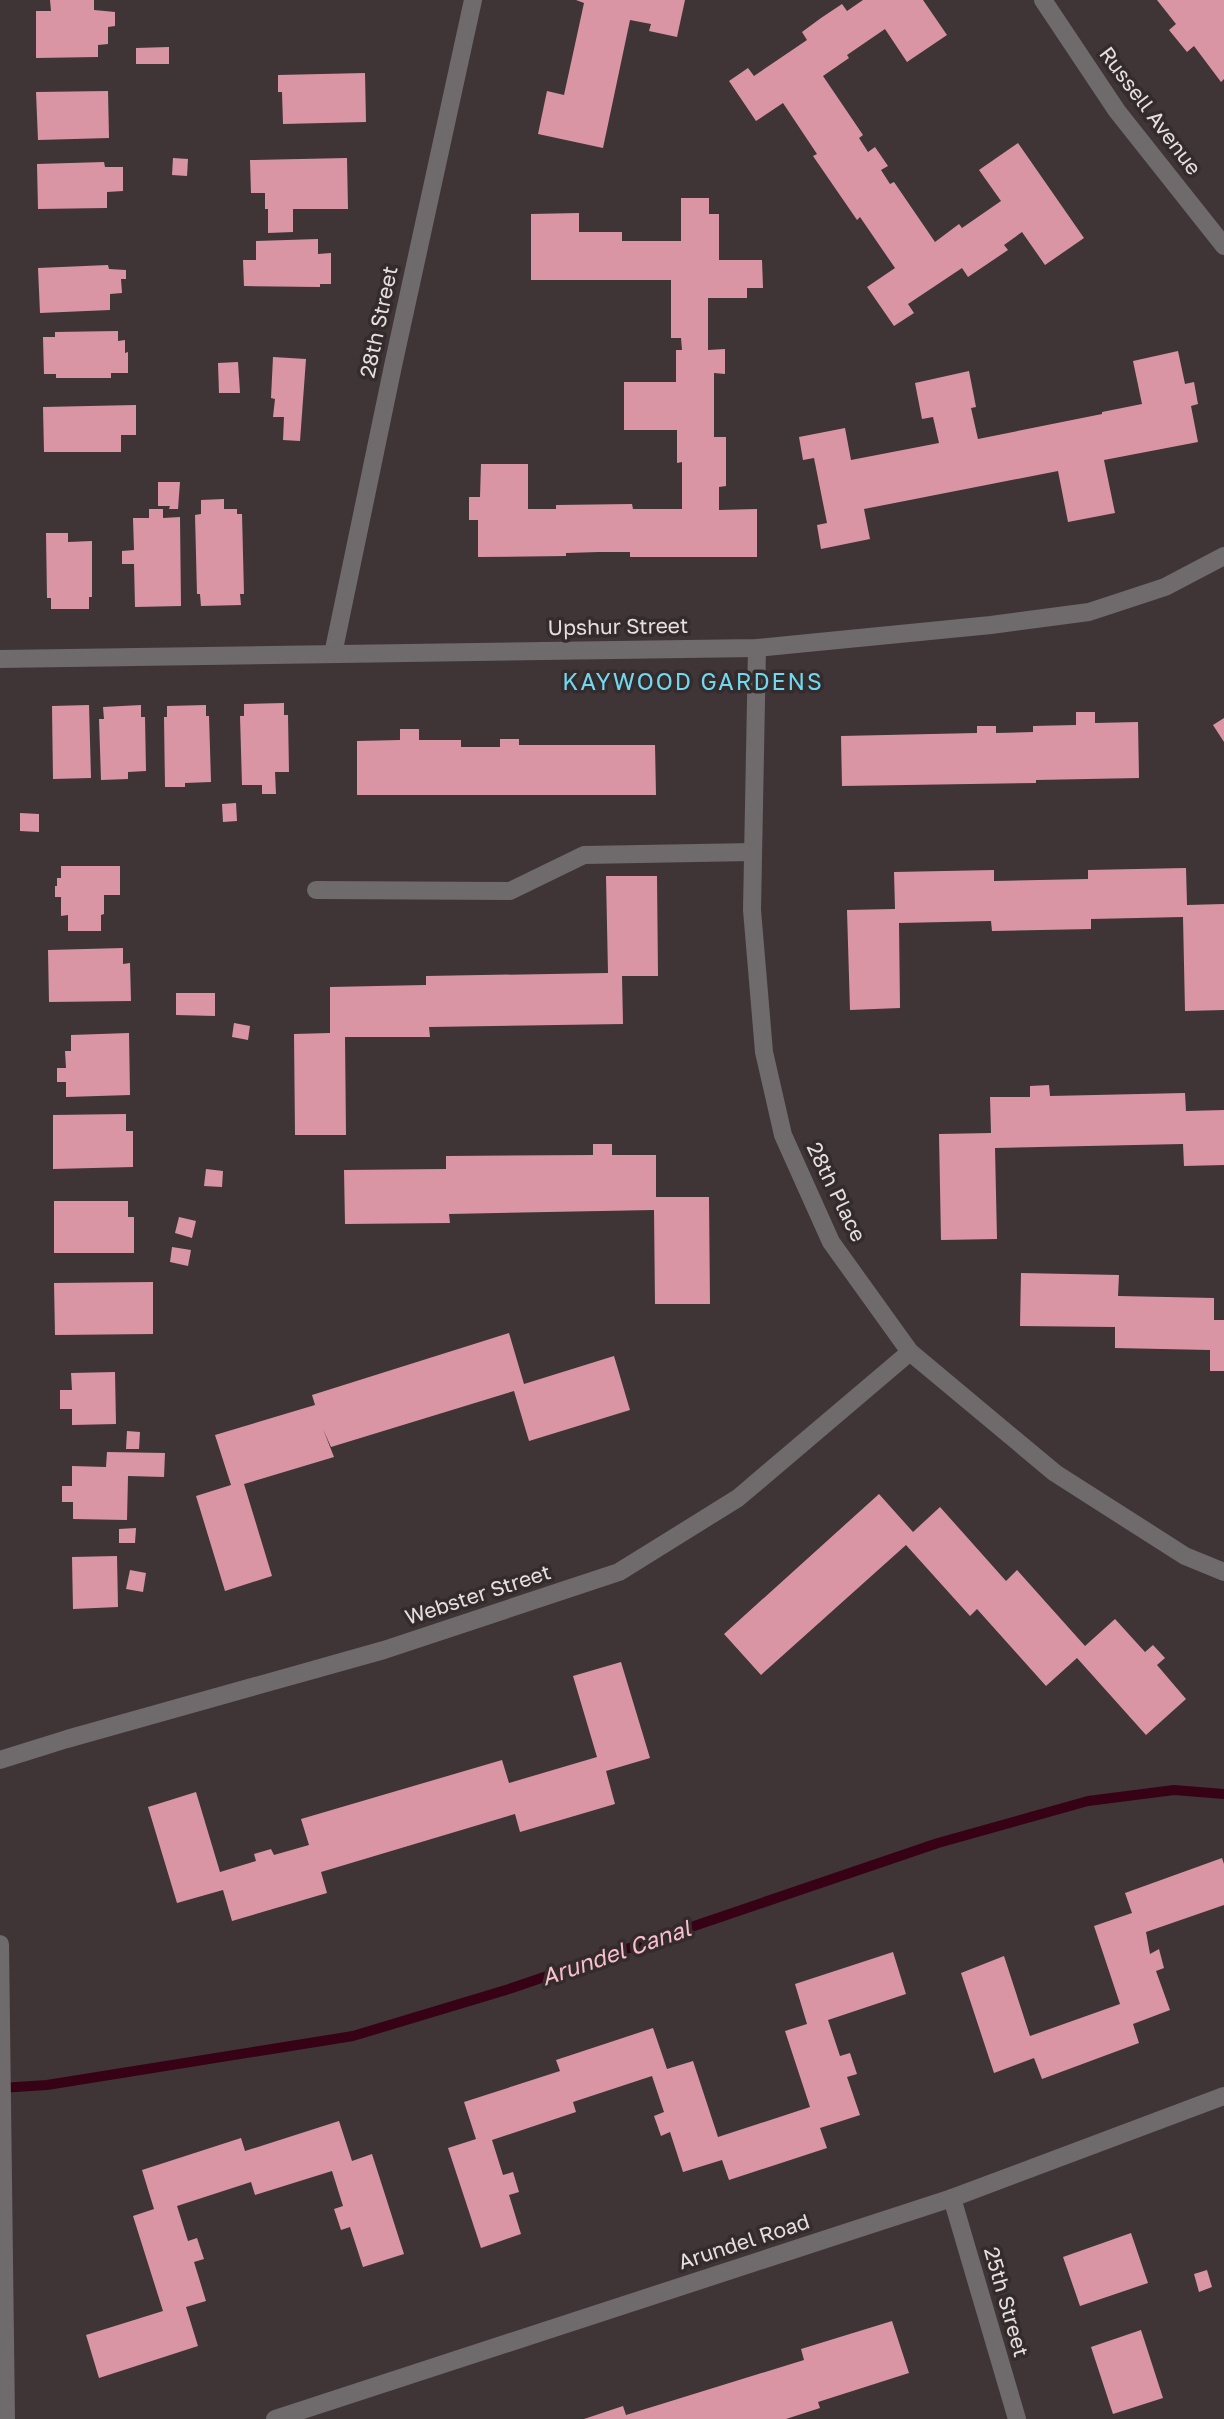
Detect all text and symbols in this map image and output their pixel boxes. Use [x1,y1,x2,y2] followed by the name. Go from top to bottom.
[1094,41,1207,180] street label: Russell Avenue
[353,263,403,380] street label: 28th Street
[547,612,689,640] street label: Upshur Street
[562,667,824,695] district label: KAYWOOD GARDENS
[802,1138,872,1246] street label: 28th Place
[402,1558,554,1630] street label: Webster Street
[537,1913,696,1991] water label: Arundel Canal
[675,2208,813,2274] street label: Arundel Road
[979,2244,1035,2360] street label: 25th Street

